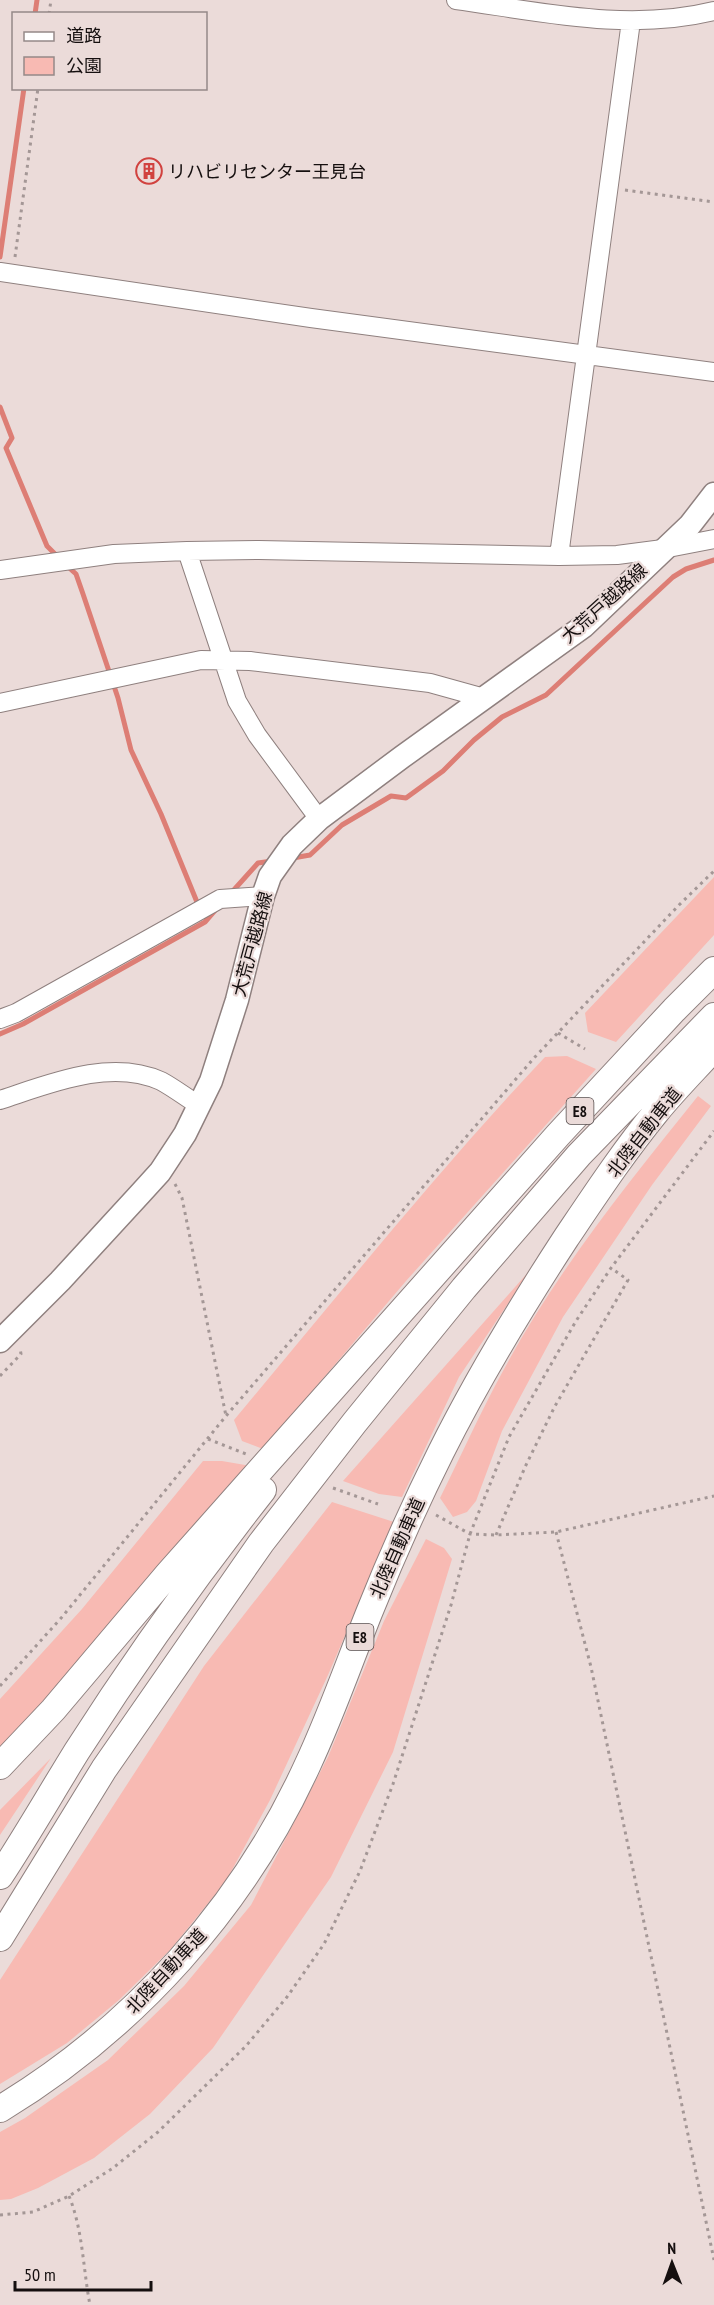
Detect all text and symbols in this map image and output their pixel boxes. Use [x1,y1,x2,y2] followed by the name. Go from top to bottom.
[12,12,207,90] legend
[66,24,102,47] text: 道路
[66,54,102,77] text: 公園
[134,156,164,186] building icon: リハビリセンター王見台
[168,160,366,183] place label: リハビリセンター王見台
[556,558,652,648] street label: 大荒戸越路線
[227,889,277,999] street label: 大荒戸越路線
[602,1082,686,1182] street label: 北陸自動車道
[566,1098,594,1124] road number: E8
[365,1494,429,1602] street label: 北陸自動車道
[346,1624,374,1650] road number: E8
[121,1924,211,2018] street label: 北陸自動車道
[642,2233,702,2293] north arrow
[667,2238,676,2258] text: N
[15,2254,152,2292] scale bar
[24,2263,56,2286] text: 50 m

